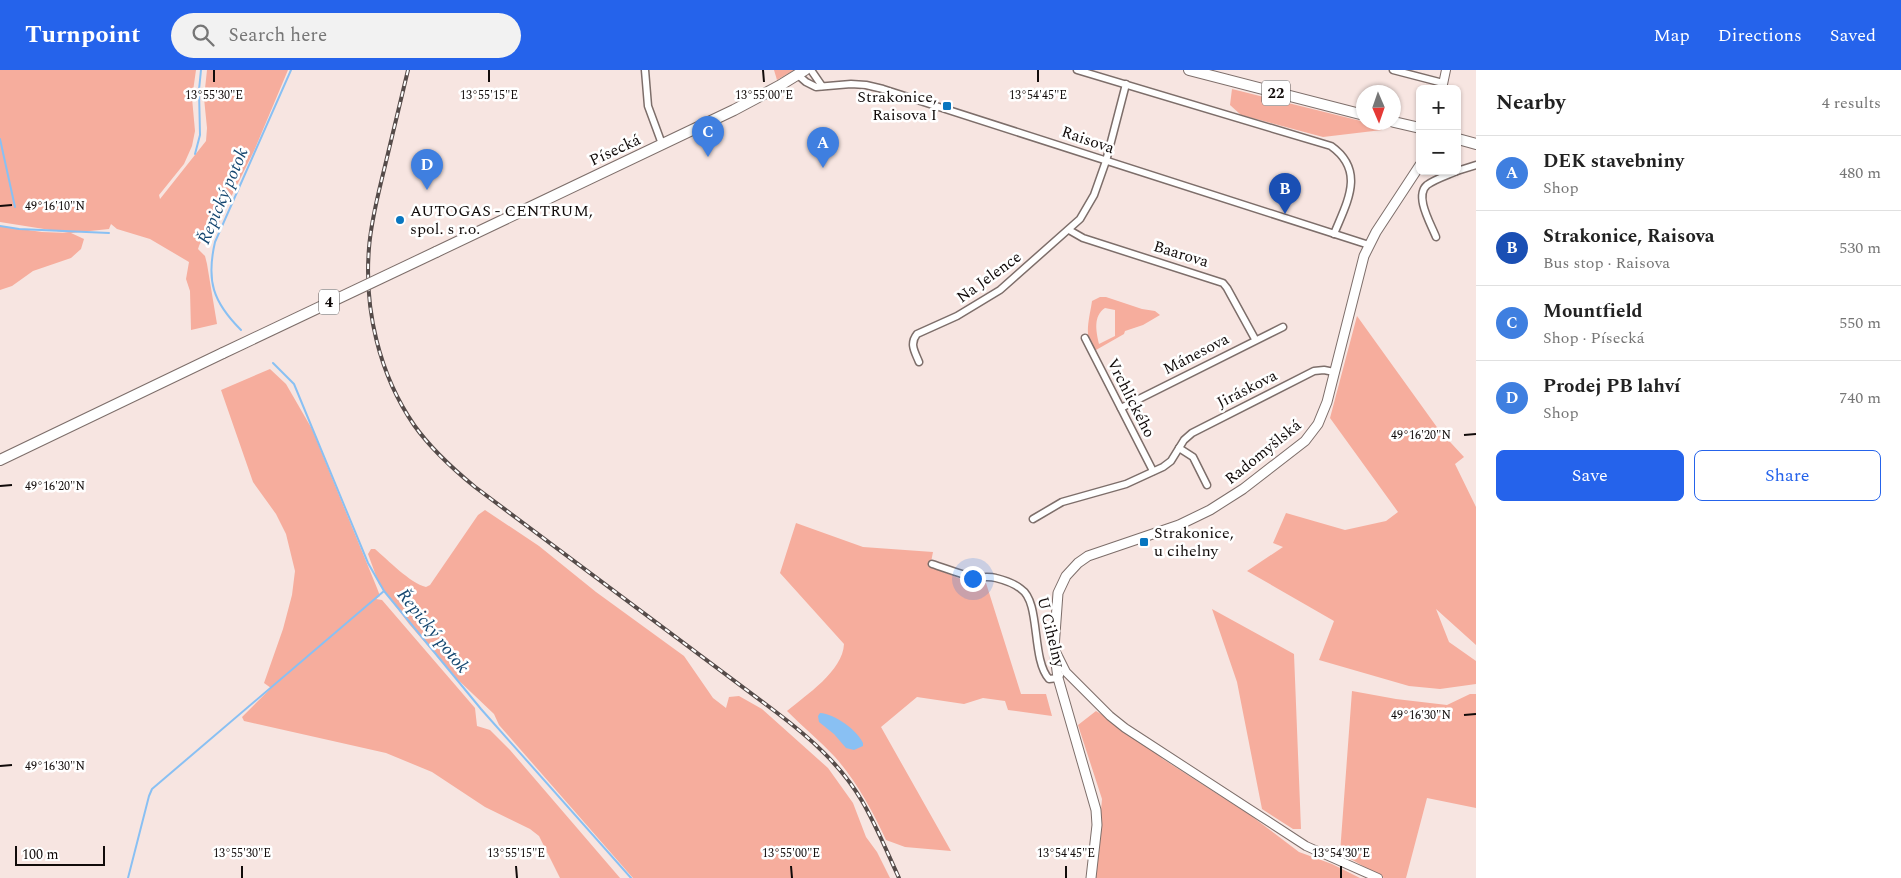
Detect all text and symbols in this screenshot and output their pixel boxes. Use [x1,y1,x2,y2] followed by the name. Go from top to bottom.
[171,13,521,58] search box
[25,17,141,53] text: Turnpoint
[189,21,217,49] icon: search
[229,21,327,50] text: Search here
[1654,22,1690,49] text: Map
[1718,22,1802,49] text: Directions
[1830,22,1876,49] text: Saved
[1262,80,1290,106] road number: 22
[857,85,937,127] place label: Strakonice, Raisova I
[1356,85,1401,130] north arrow
[1416,85,1461,175] map controls
[1416,85,1461,130] button: +
[185,86,243,105] text: 13°55'30"E
[460,86,518,105] text: 13°55'15"E
[735,86,793,105] text: 13°55'00"E
[1009,86,1067,105] text: 13°54'45"E
[1496,87,1566,119] text: Nearby
[1822,91,1881,115] text: 4 results
[941,100,953,112] marker: Strakonice, Raisova I
[692,116,724,157] pin: C
[1058,120,1118,160] street label: Raisova
[807,127,839,168] pin: A
[585,128,645,172] street label: Písecká
[1416,130,1461,175] button: −
[190,143,256,249] water label: Řepický potok
[1543,147,1684,176] text: DEK stavebniny
[411,149,443,190] pin: D
[1506,161,1518,185] text: A
[1839,161,1881,185] text: 480 m
[1269,173,1301,214] pin: B
[1543,176,1579,200] text: Shop
[25,197,85,216] text: 49°16'10"N
[410,199,593,241] place label: AUTOGAS - CENTRUM, spol. s r.o.
[394,214,406,226] marker: AUTOGAS - CENTRUM, spol. s r.o.
[1543,222,1715,251] text: Strakonice, Raisova
[1150,234,1212,274] street label: Baarova
[1506,236,1518,260] text: B
[1839,236,1881,260] text: 530 m
[951,245,1027,309] street label: Na Jelence
[1543,251,1670,275] text: Bus stop · Raisova
[319,290,339,314] road number: 4
[1543,297,1643,326] text: Mountfield
[1506,311,1518,335] text: C
[1839,311,1881,335] text: 550 m
[1543,326,1645,350] text: Shop · Písecká
[1159,327,1233,381] street label: Mánesova
[1101,354,1161,442] street label: Vrchlického
[1213,363,1282,414] street label: Jiráskova
[1543,372,1680,401] text: Prodej PB lahví
[1506,386,1518,410] text: D
[1839,386,1881,410] text: 740 m
[1543,401,1579,425] text: Shop
[1220,413,1307,490] street label: Radomyšlská
[1391,426,1451,445] text: 49°16'20"N
[1496,450,1684,501] button: Save
[1694,450,1881,501] button: Share
[25,477,85,496] text: 49°16'20"N
[1154,521,1234,563] place label: Strakonice, u cihelny
[1138,536,1150,548] marker: Strakonice, u cihelny
[960,566,986,592] your location
[390,583,476,680] water label: Řepický potok
[1031,594,1072,671] street label: U Cihelny
[1391,706,1451,725] text: 49°16'30"N
[25,757,85,776] text: 49°16'30"N
[15,843,105,866] scale bar
[22,844,59,865] text: 100 m
[213,844,271,863] text: 13°55'30"E
[487,844,545,863] text: 13°55'15"E
[762,844,820,863] text: 13°55'00"E
[1037,844,1095,863] text: 13°54'45"E
[1312,844,1370,863] text: 13°54'30"E

